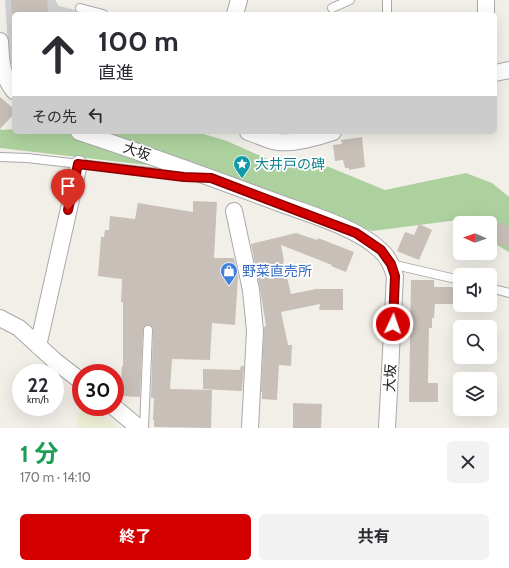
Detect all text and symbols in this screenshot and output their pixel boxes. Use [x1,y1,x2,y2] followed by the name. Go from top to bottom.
[98,24,179,58] text: 100 m
[32,28,84,80] icon: ahead
[98,62,134,84] text: 直進
[85,104,107,126] icon: left
[32,108,77,126] text: その先
[121,138,153,164] street label: 大坂
[232,154,252,179] place icon: 大井戸の碑
[255,155,325,173] place label: 大井戸の碑
[51,169,85,210] pin
[57,175,79,197] icon: arrive
[453,216,497,260] north arrow
[453,216,497,416] map controls
[219,261,239,286] shop icon: 野菜直売所
[242,262,312,280] place label: 野菜直売所
[453,268,497,312] button: sound
[372,303,414,345] position arrow
[453,320,497,364] button: search
[72,364,124,416] speed limit sign: 30
[380,364,400,392] street label: 大坂
[453,372,497,416] button: layers
[27,373,49,397] text: 22
[27,393,49,406] text: km/h
[20,439,58,468] text: 1 分
[447,441,489,483] button: close
[20,469,91,485] text: 170 m · 14:10
[20,514,251,560] button: 終了
[259,514,489,560] button: 共有

